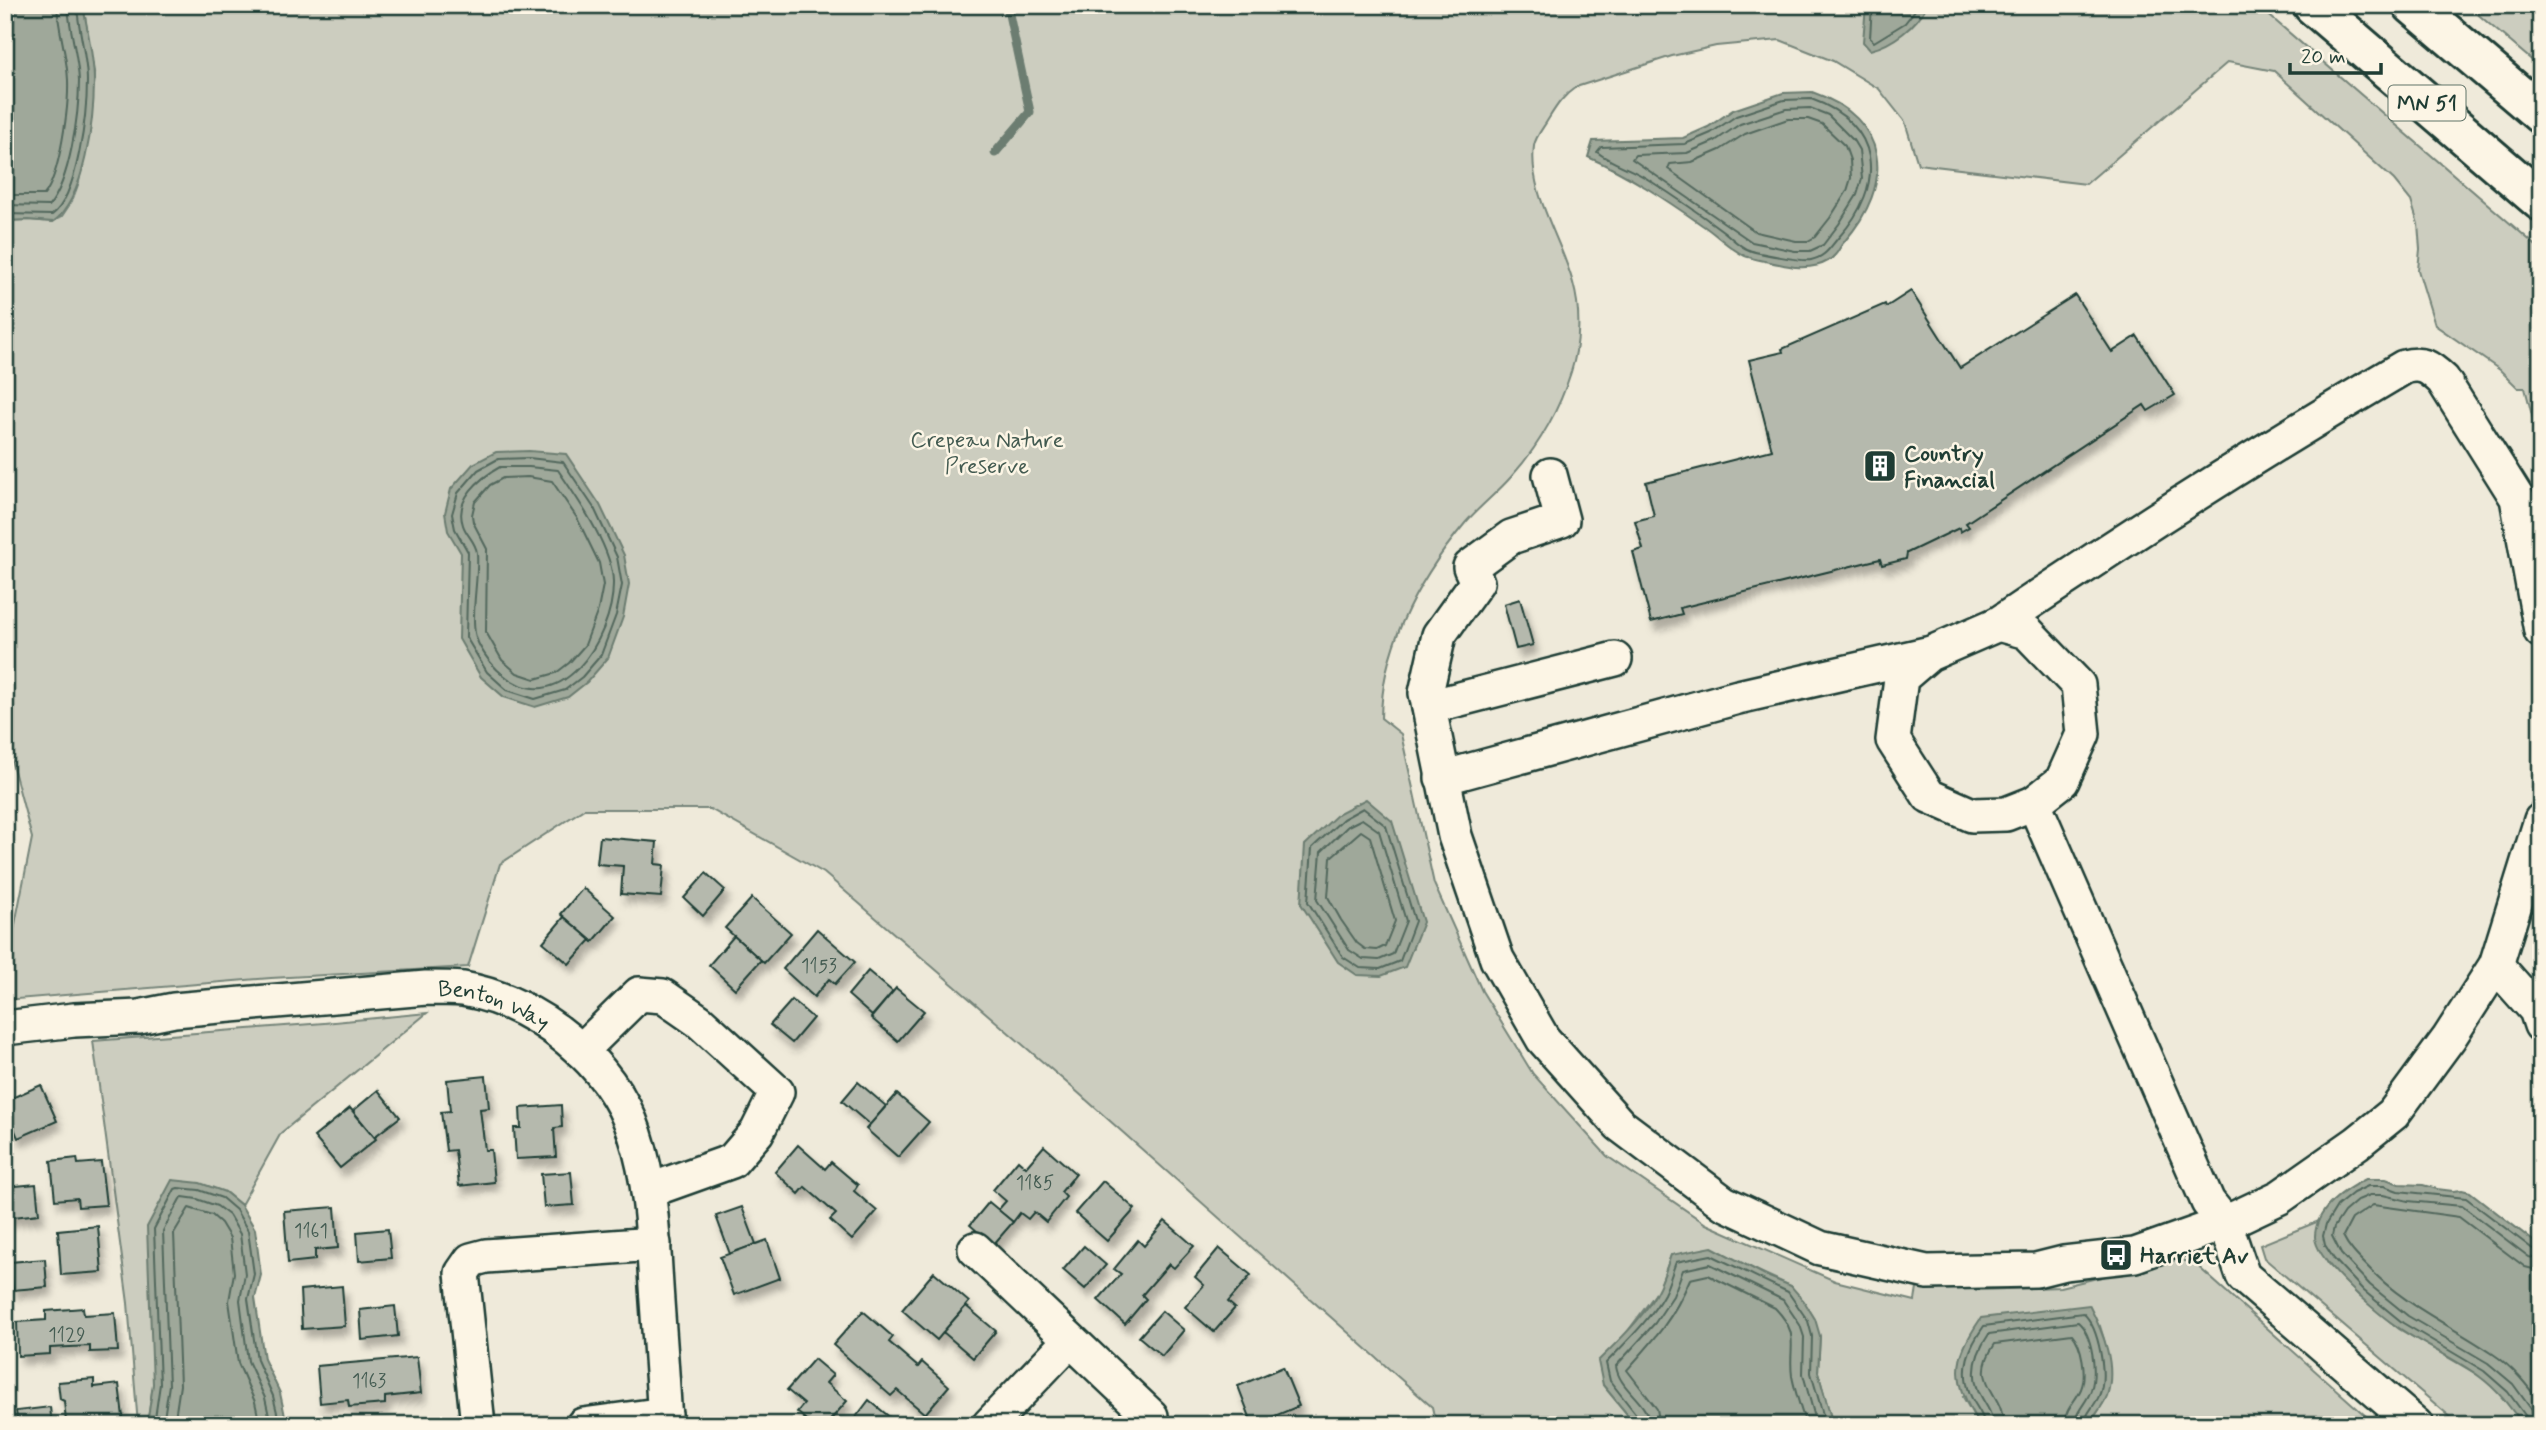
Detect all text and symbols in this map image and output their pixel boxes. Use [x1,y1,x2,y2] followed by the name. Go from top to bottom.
[2290,32,2382,76] scale bar
[2301,43,2346,71] text: 20 m
[2388,86,2466,120] road number: MN 51
[910,426,1064,482] park label: Crepeau Nature Preserve
[1904,440,1995,496] place label: Country Financial
[1861,447,1899,485] building icon: Country Financial
[801,954,837,979] house number: 1153
[438,975,555,1039] street label: Benton Way
[1016,1171,1054,1196] house number: 1185
[294,1219,328,1244] house number: 1161
[2097,1236,2135,1274] bus stop icon: Harriet Av
[2140,1242,2249,1272] place label: Harriet Av
[48,1323,86,1348] house number: 1129
[352,1369,387,1394] house number: 1163

